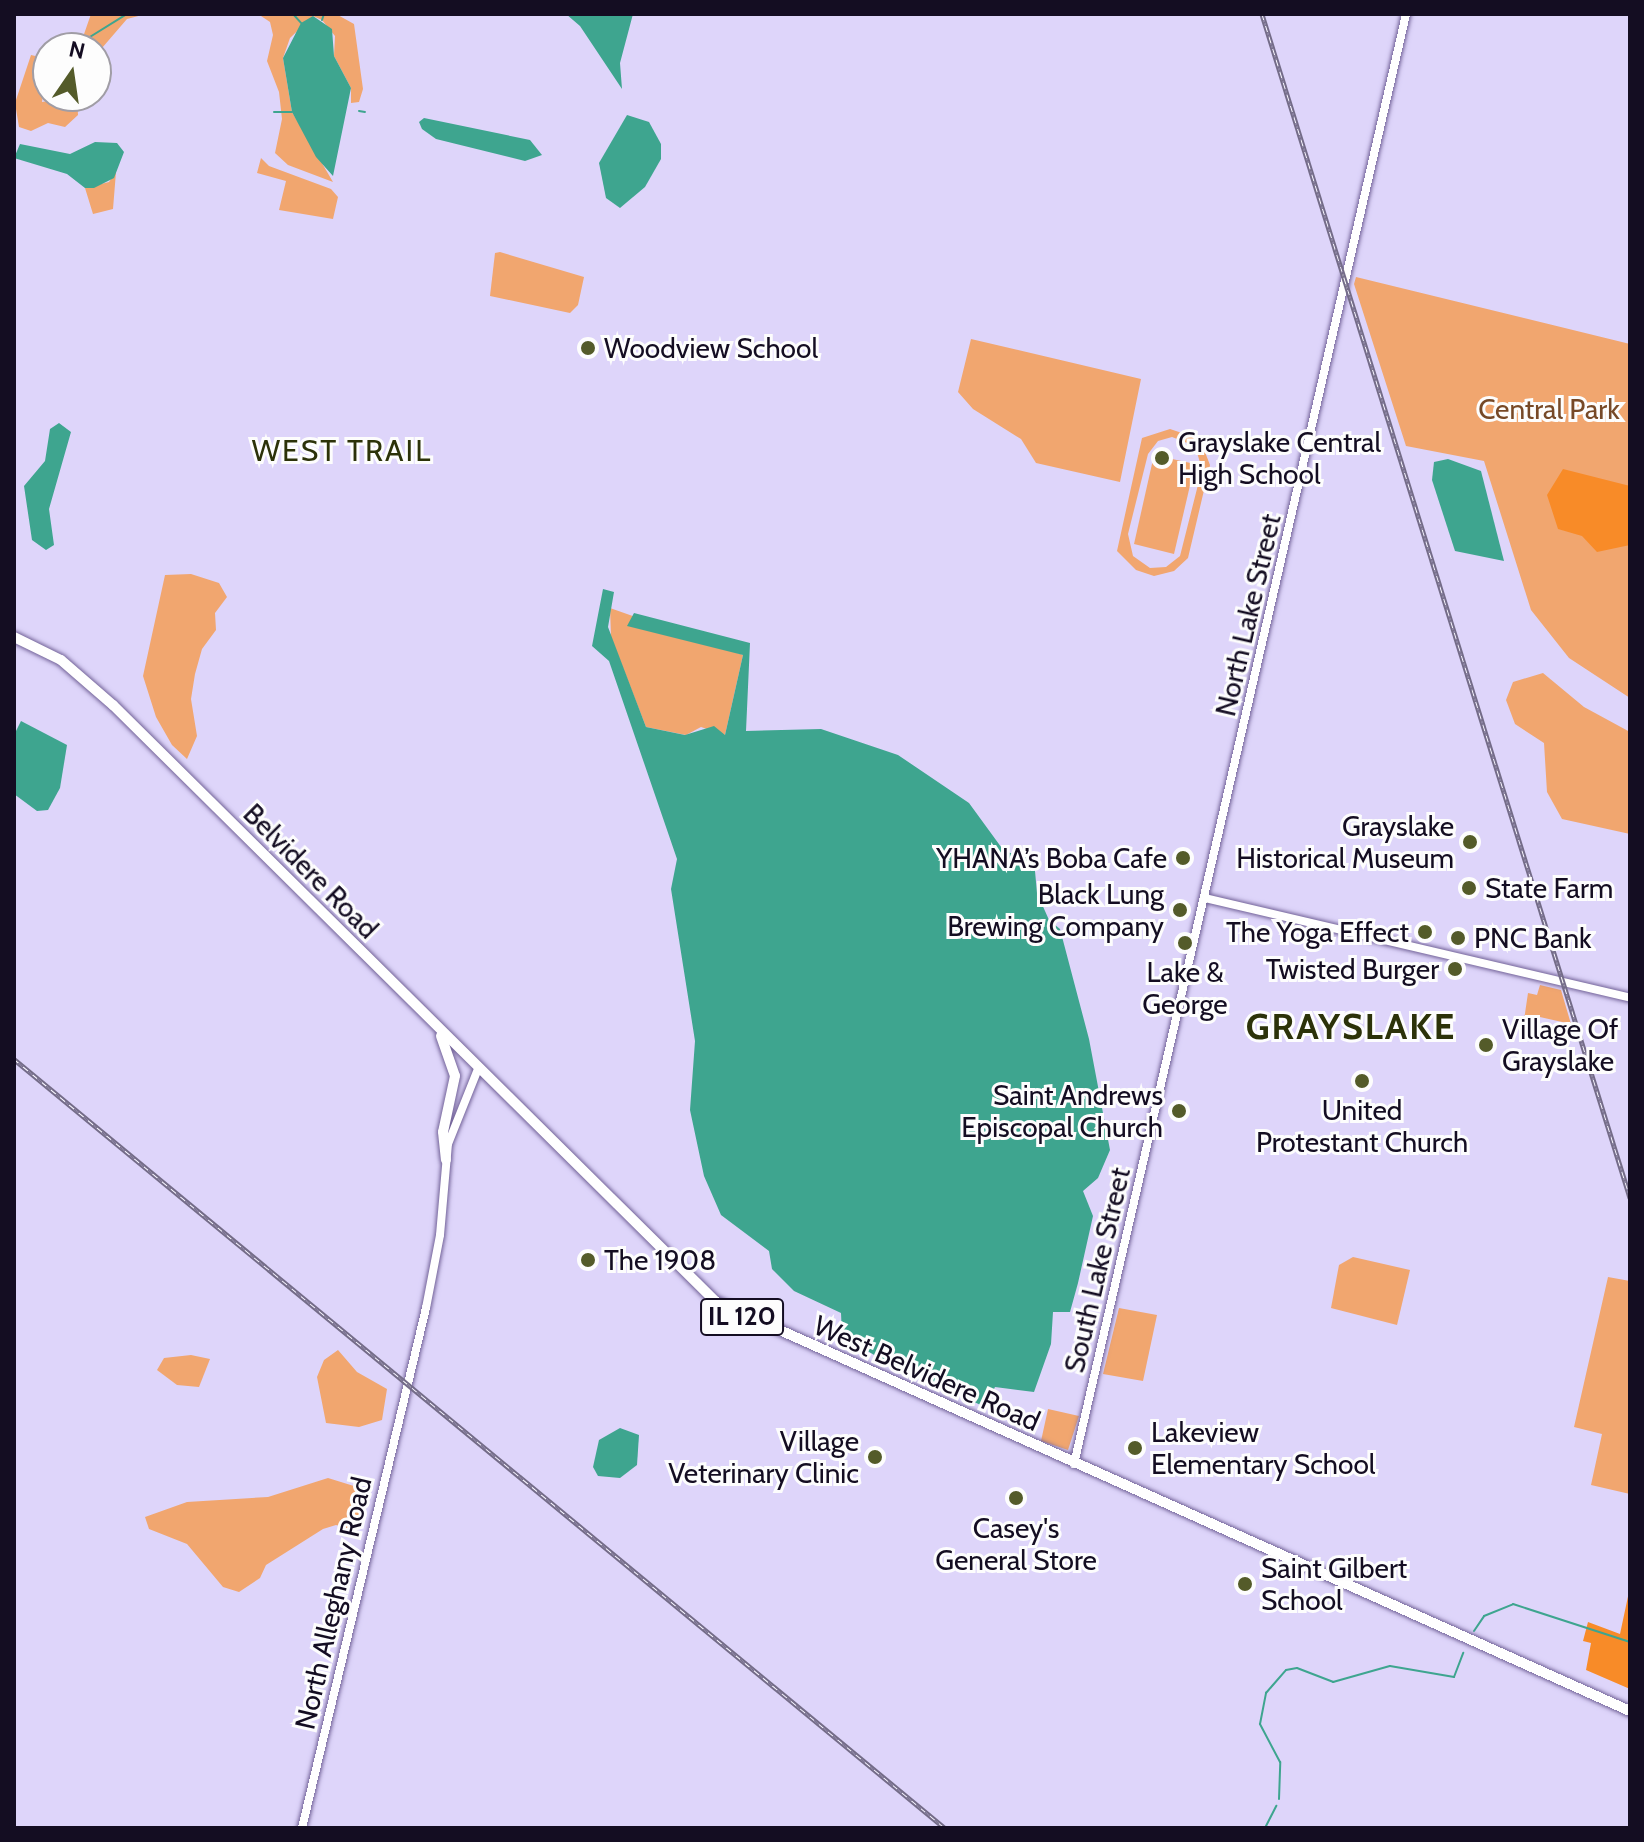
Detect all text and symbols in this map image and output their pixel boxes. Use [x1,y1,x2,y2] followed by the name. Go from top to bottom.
[32,32,112,112] north arrow
[66,35,88,65] text: N
[604,331,818,365] place label: Woodview School
[579,339,597,357] marker: Woodview School
[1478,392,1620,426] park label: Central Park
[1178,425,1381,491] place label: Grayslake Central High School
[252,433,432,469] district label: WEST TRAIL
[1153,449,1171,467] marker: Grayslake Central High School
[1208,511,1288,719] street label: North Lake Street
[237,797,385,945] street label: Belvidere Road
[1236,809,1454,875] place label: Grayslake Historical Museum
[1461,833,1479,851] marker: Grayslake Historical Museum
[936,841,1167,875] place label: YHANA’s Boba Cafe
[1174,849,1192,867] marker: YHANA’s Boba Cafe
[1485,871,1613,905] place label: State Farm
[947,877,1164,943] place label: Black Lung Brewing Company
[1460,879,1478,897] marker: State Farm
[1171,901,1189,919] marker: Black Lung Brewing Company
[1226,915,1409,949] place label: The Yoga Effect
[1474,921,1592,955] place label: PNC Bank
[1416,923,1434,941] marker: The Yoga Effect
[1449,929,1467,947] marker: PNC Bank
[1176,934,1194,952] marker: Lake & George
[1266,952,1439,986] place label: Twisted Burger
[1142,955,1228,1021] place label: Lake & George
[1446,960,1464,978] marker: Twisted Burger
[1246,1005,1456,1049] district label: GRAYSLAKE
[1502,1012,1618,1078] place label: Village Of Grayslake
[1477,1036,1495,1054] marker: Village Of Grayslake
[1353,1072,1371,1090] marker: United Protestant Church
[961,1078,1163,1144] place label: Saint Andrews Episcopal Church
[1256,1093,1468,1159] place label: United Protestant Church
[1170,1102,1188,1120] marker: Saint Andrews Episcopal Church
[1057,1164,1137,1376] street label: South Lake Street
[604,1243,716,1277] place label: The 1908
[579,1251,597,1269] marker: The 1908
[700,1295,784,1339] road number: IL 120
[809,1308,1045,1438] street label: West Belvidere Road
[1151,1415,1375,1481] place label: Lakeview Elementary School
[668,1424,859,1490] place label: Village Veterinary Clinic
[1126,1439,1144,1457] marker: Lakeview Elementary School
[866,1448,884,1466] marker: Village Veterinary Clinic
[288,1474,378,1732] street label: North Alleghany Road
[1007,1489,1025,1507] marker: Casey's General Store
[935,1511,1097,1577] place label: Casey's General Store
[1261,1551,1407,1617] place label: Saint Gilbert School
[1236,1575,1254,1593] marker: Saint Gilbert School

